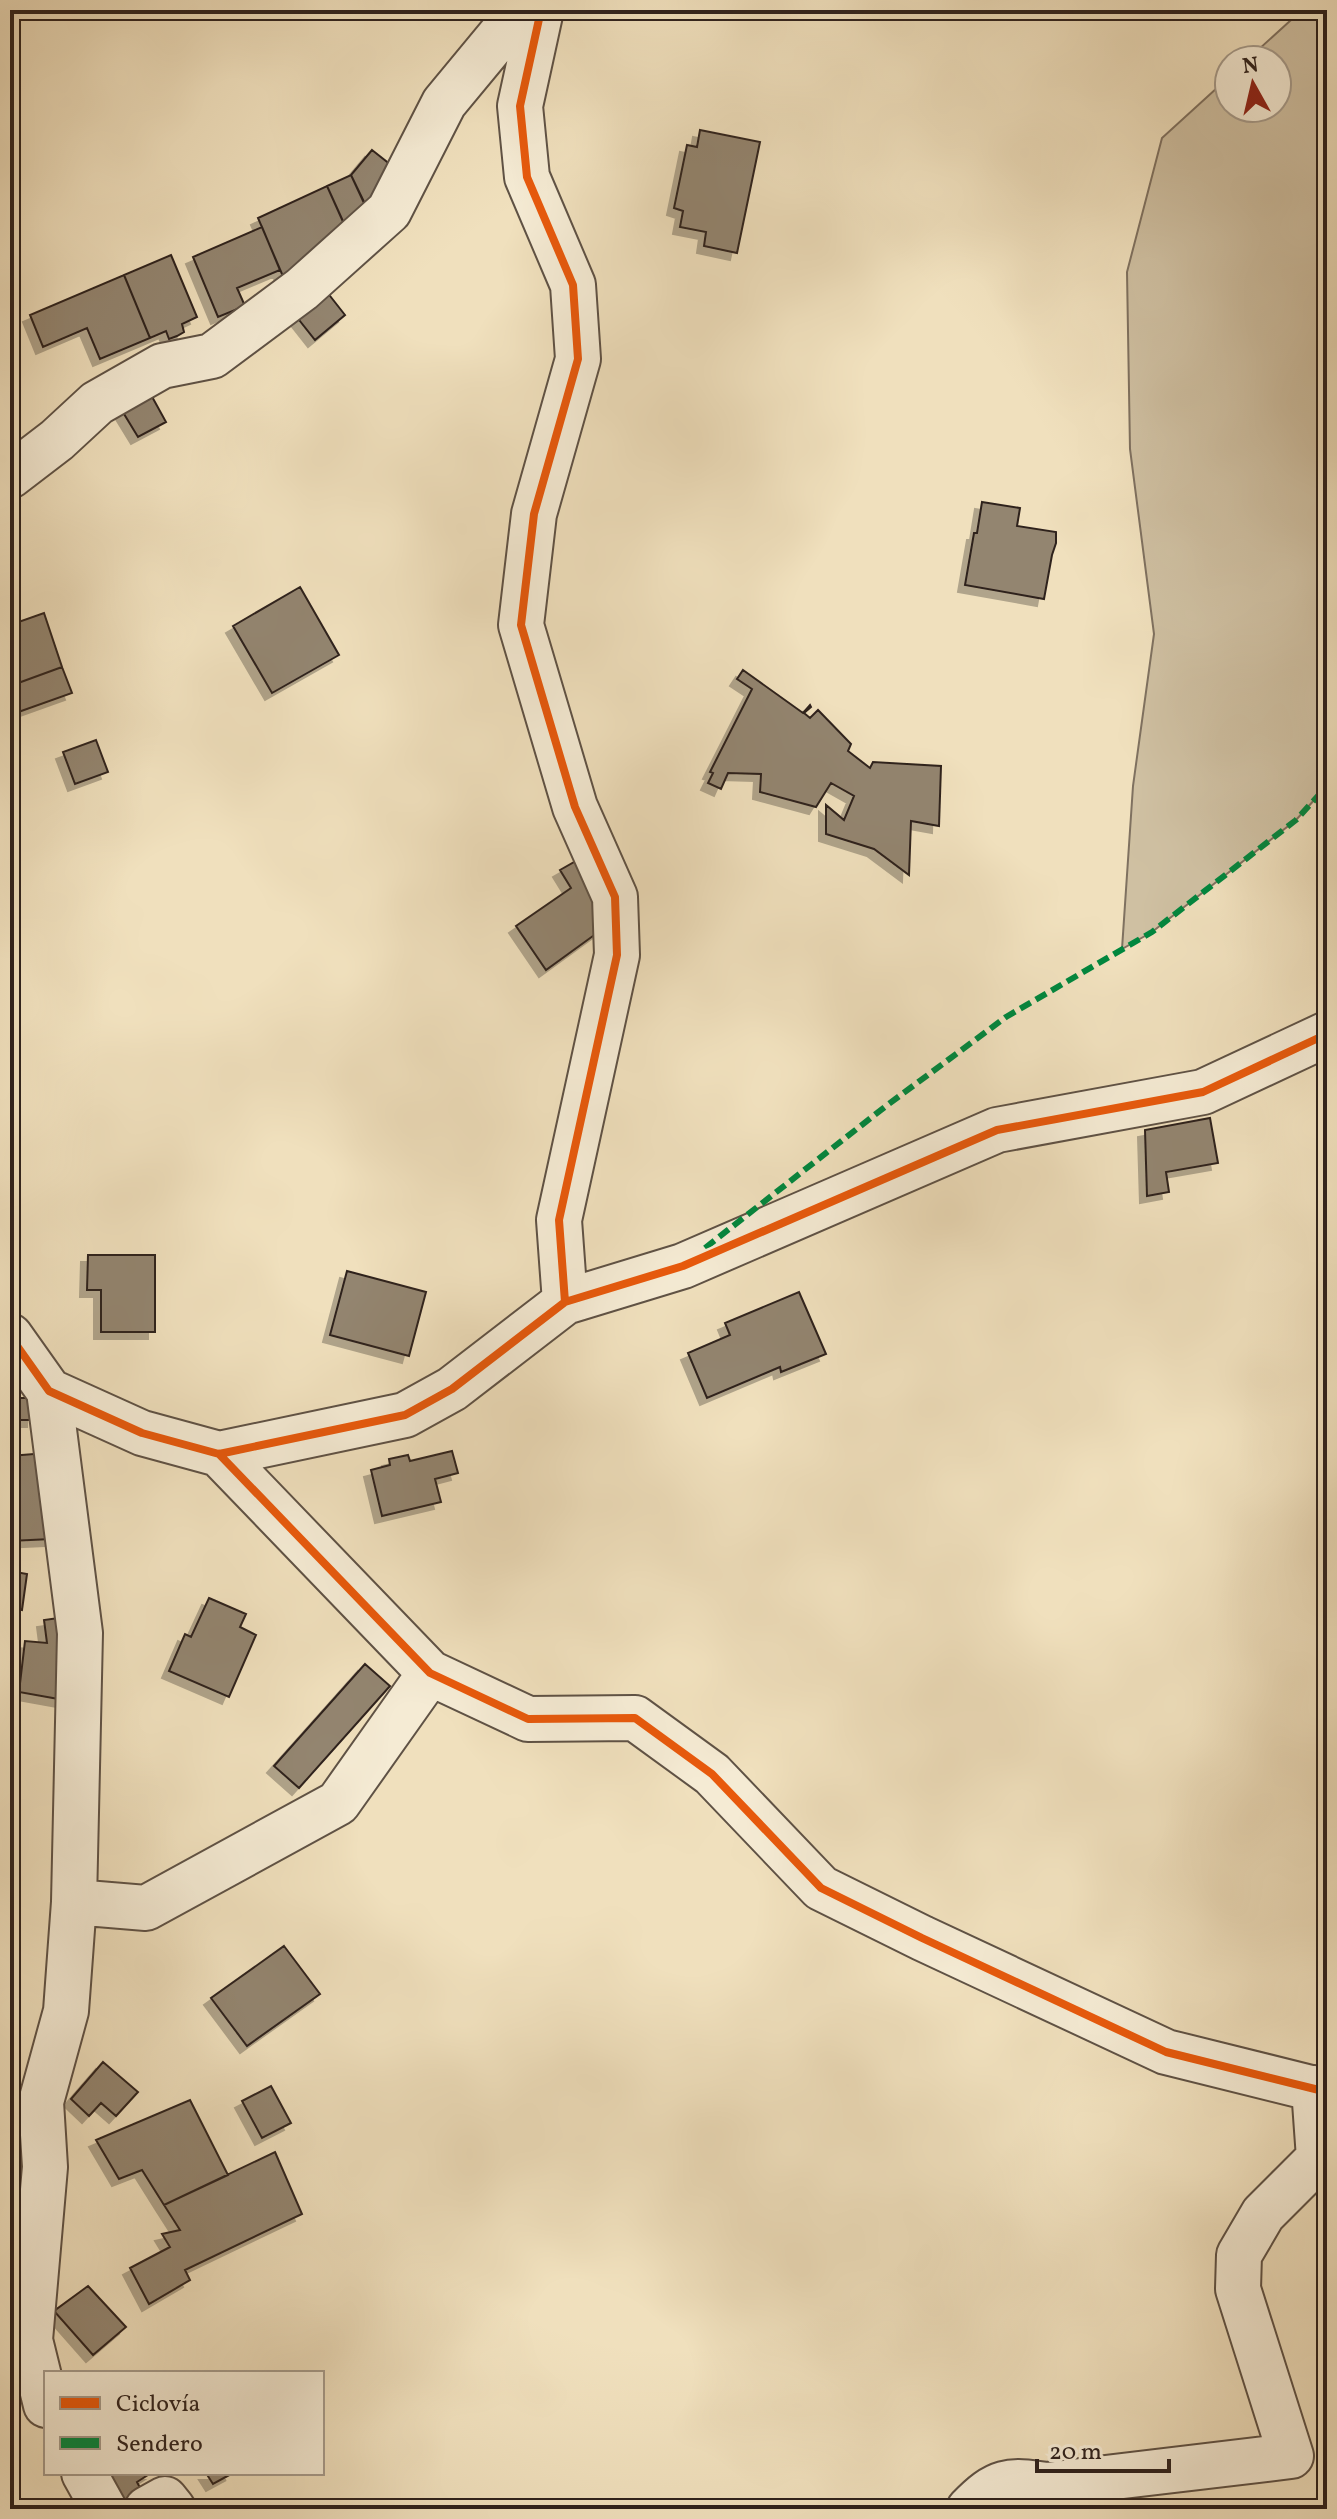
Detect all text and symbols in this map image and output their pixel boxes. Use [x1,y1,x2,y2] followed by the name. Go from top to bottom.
[1213,44,1293,124] north arrow
[1240,50,1261,83] text: N
[44,2371,324,2475] legend
[116,2388,201,2422] text: Ciclovía
[1037,2423,1169,2473] scale bar
[116,2428,203,2462] text: Sendero
[1049,2436,1102,2470] text: 20 m

